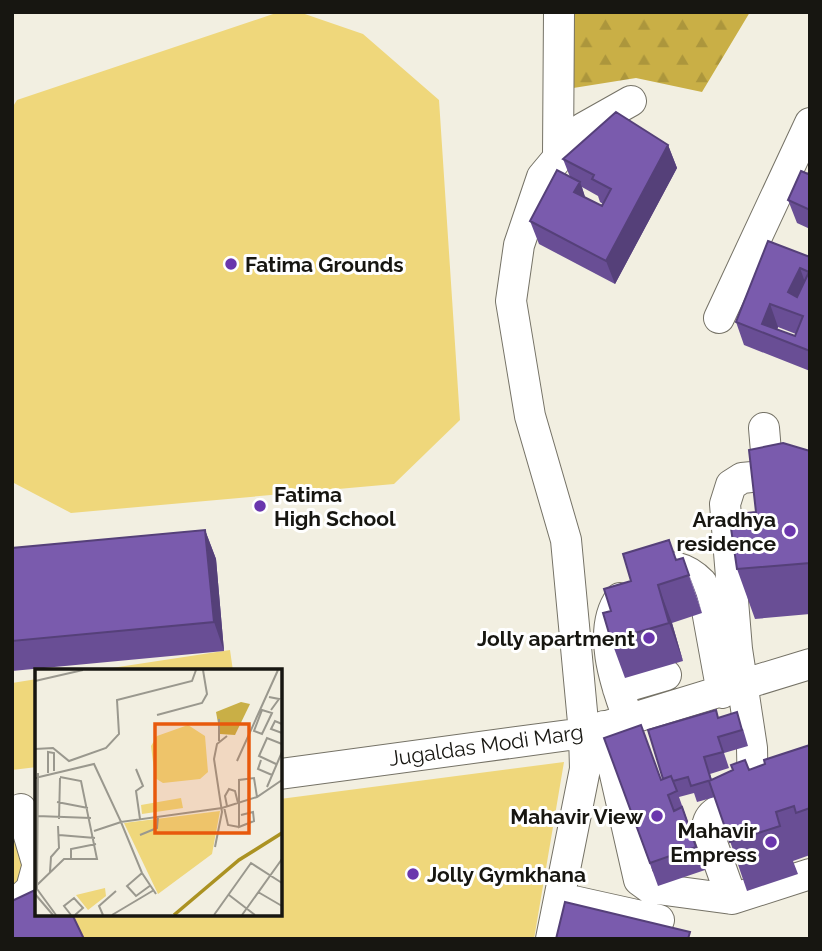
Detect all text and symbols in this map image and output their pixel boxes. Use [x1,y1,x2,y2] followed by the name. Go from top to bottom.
[245,252,404,277] place label: Fatima Grounds
[223,256,239,272] marker: Fatima Grounds
[274,482,396,531] place label: Fatima High School
[252,498,268,514] marker: Fatima High School
[677,507,776,556] place label: Aradhya residence
[782,523,798,539] marker: Aradhya residence
[477,626,635,651] place label: Jolly apartment
[641,630,657,646] marker: Jolly apartment
[35,669,282,916] inset map
[387,719,585,771] street label: Jugaldas Modi Marg
[510,804,643,829] place label: Mahavir View
[649,808,665,824] marker: Mahavir View
[670,818,757,867] place label: Mahavir Empress
[763,834,779,850] marker: Mahavir Empress
[427,862,586,887] place label: Jolly Gymkhana
[405,866,421,882] marker: Jolly Gymkhana

